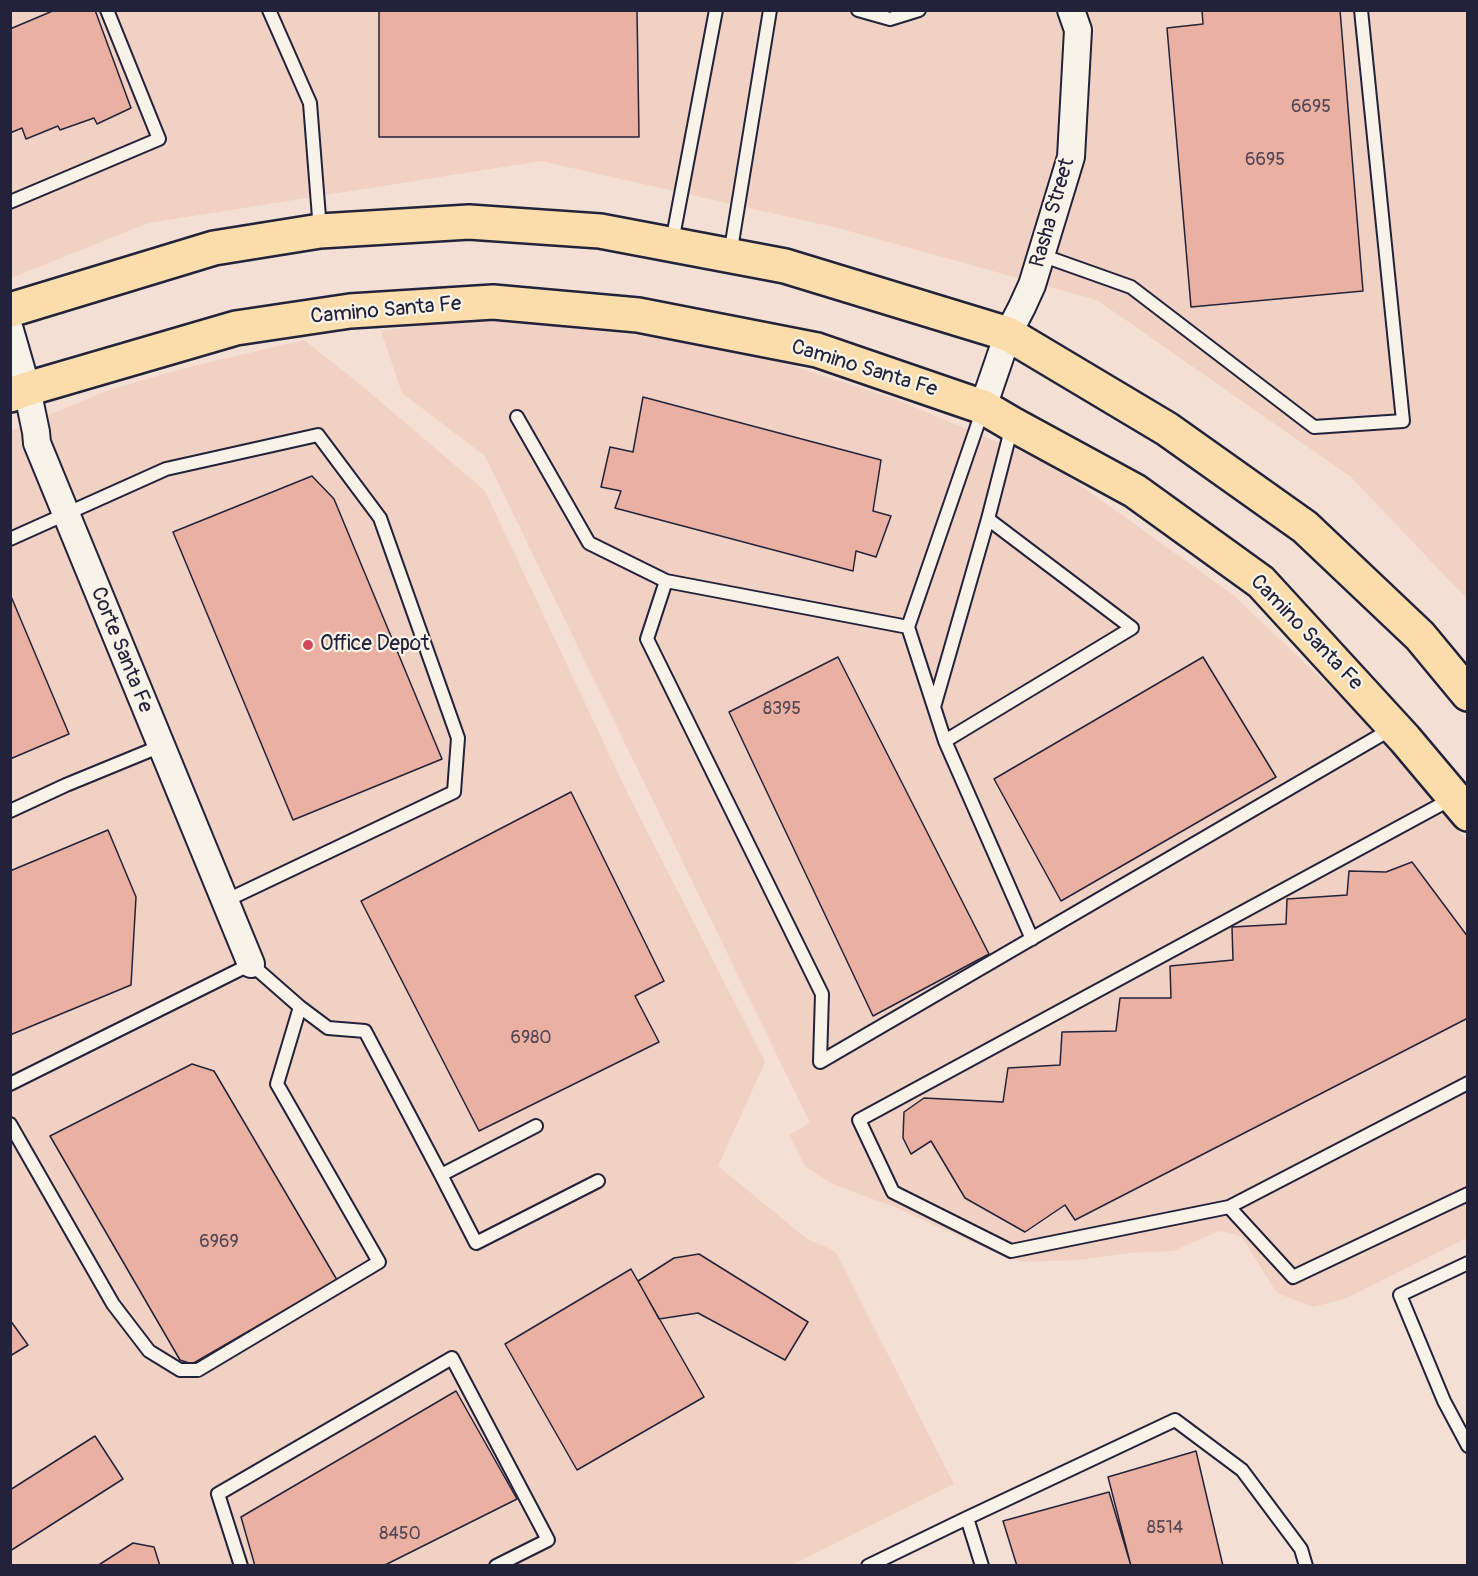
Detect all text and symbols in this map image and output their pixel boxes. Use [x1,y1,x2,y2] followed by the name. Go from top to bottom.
[1291,96,1331,118] house number: 6695
[1245,149,1285,171] house number: 6695
[1025,155,1081,271] street label: Rasha Street
[310,292,462,330] street label: Camino Santa Fe
[788,335,940,403] street label: Camino Santa Fe
[1244,570,1368,696] street label: Camino Santa Fe
[84,583,158,717] street label: Corte Santa Fe
[320,632,430,658] place label: Office Depot
[301,638,315,652] marker: Office Depot
[763,698,801,720] house number: 8395
[510,1027,552,1049] house number: 6980
[199,1231,239,1253] house number: 6969
[1147,1517,1183,1539] house number: 8514
[379,1523,421,1545] house number: 8450

